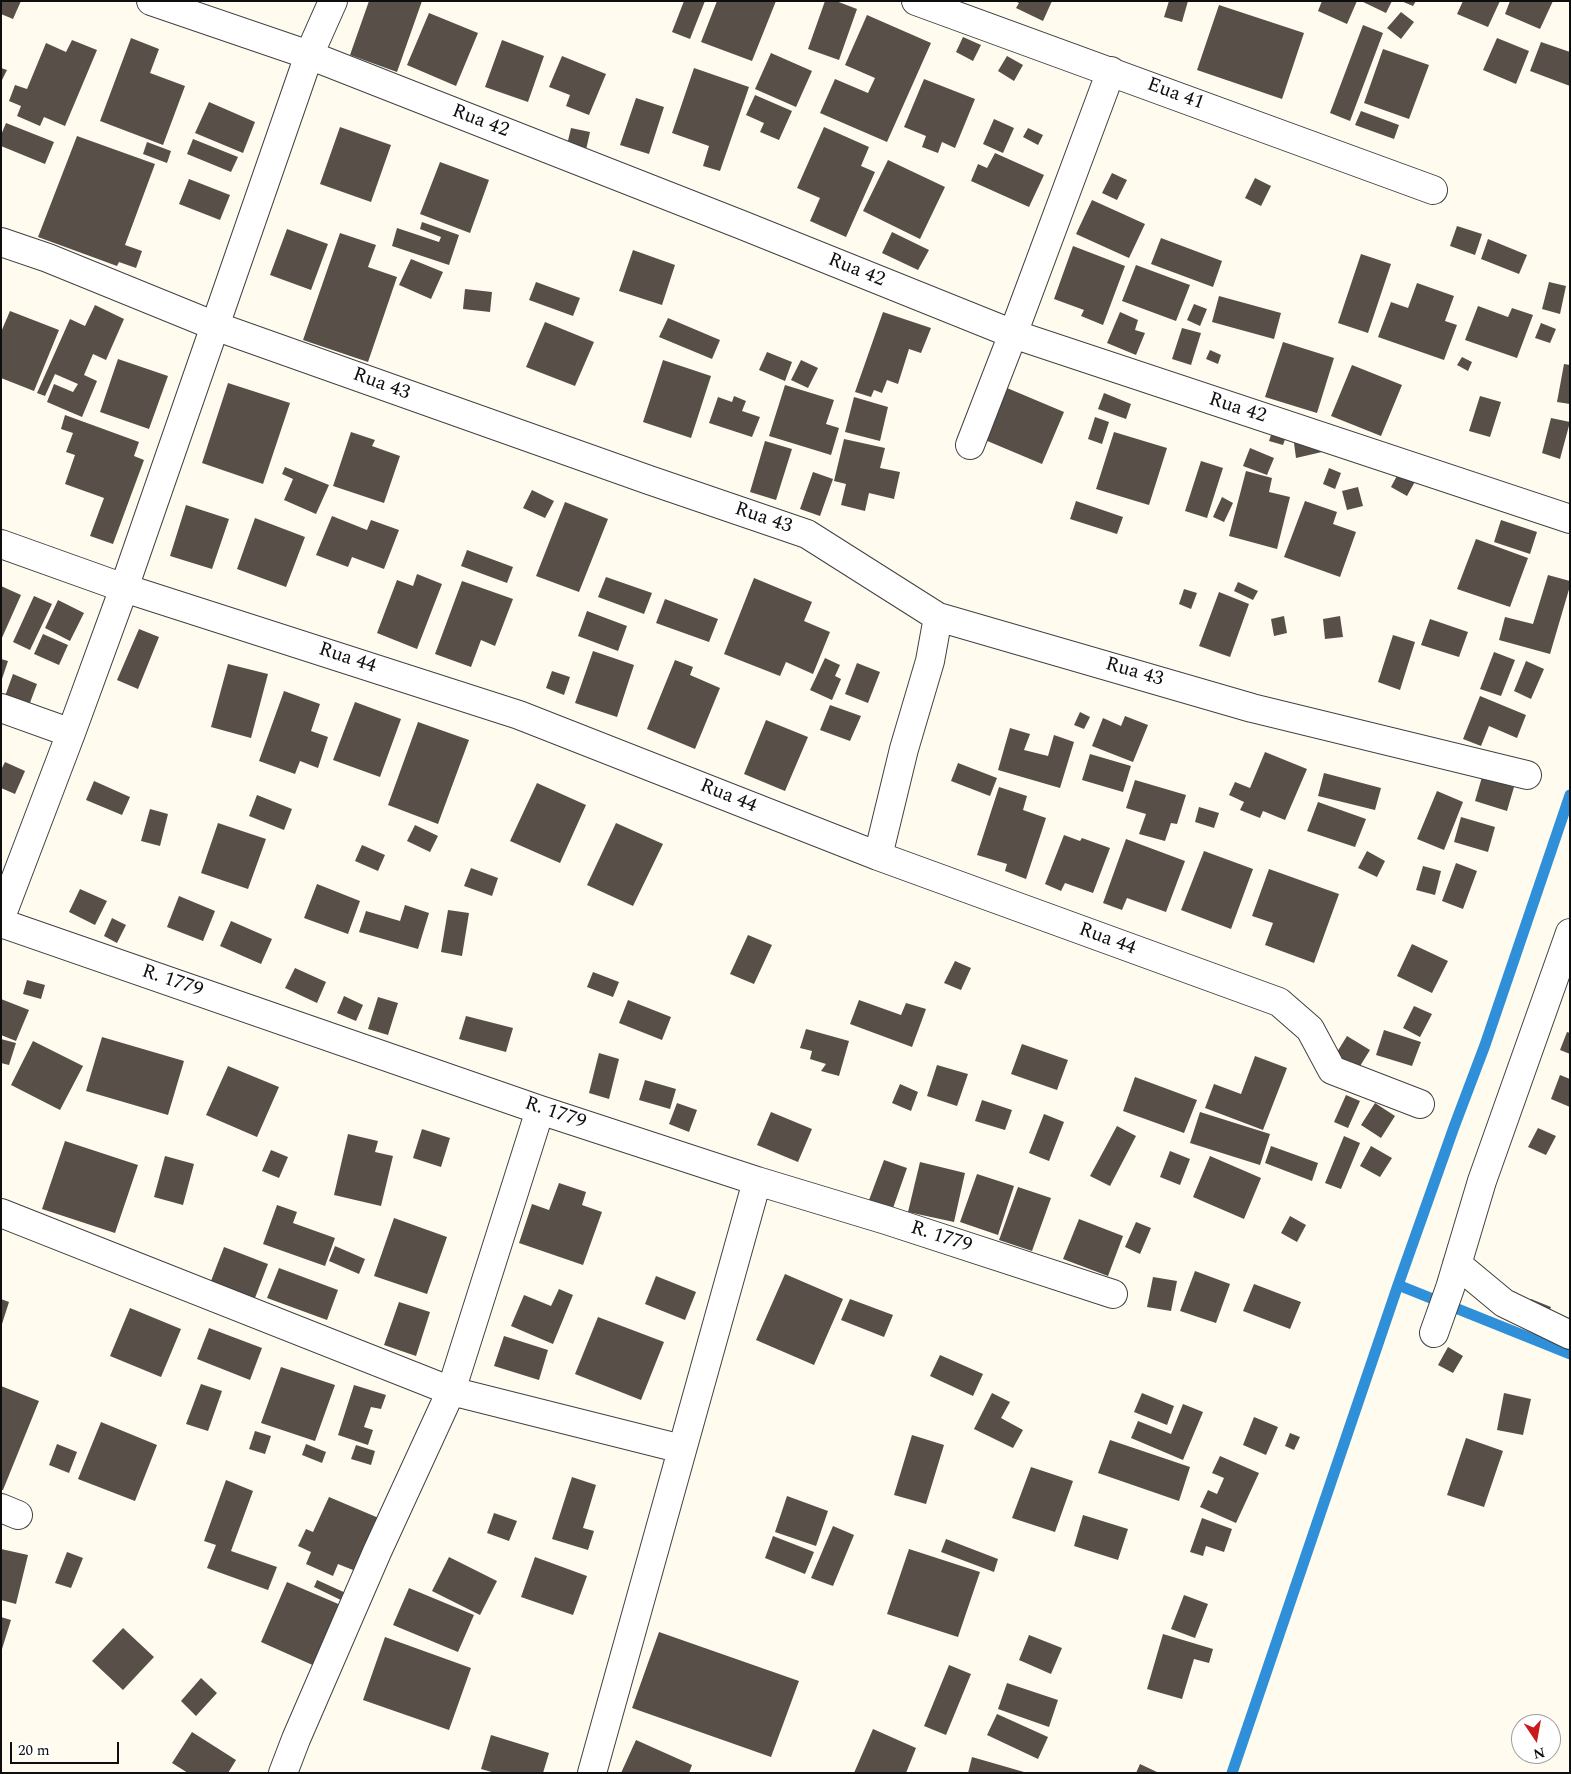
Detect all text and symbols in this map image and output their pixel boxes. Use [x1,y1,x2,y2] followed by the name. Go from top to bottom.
[1143,74,1207,116] street label: Eua 41
[448,100,512,144] street label: Rua 42
[824,249,888,293] street label: Rua 42
[349,364,413,406] street label: Rua 43
[1205,388,1269,430] street label: Rua 42
[731,498,795,540] street label: Rua 43
[315,638,379,680] street label: Rua 44
[1102,653,1166,693] street label: Rua 43
[696,775,760,819] street label: Rua 44
[1075,919,1139,961] street label: Rua 44
[138,960,206,1004] street label: R. 1779
[521,1092,589,1136] street label: R. 1779
[907,1217,975,1259] street label: R. 1779
[1511,1714,1561,1764] north arrow
[12,1732,121,1764] scale bar
[18,1739,50,1762] text: 20 m
[1531,1742,1547,1765] text: N

